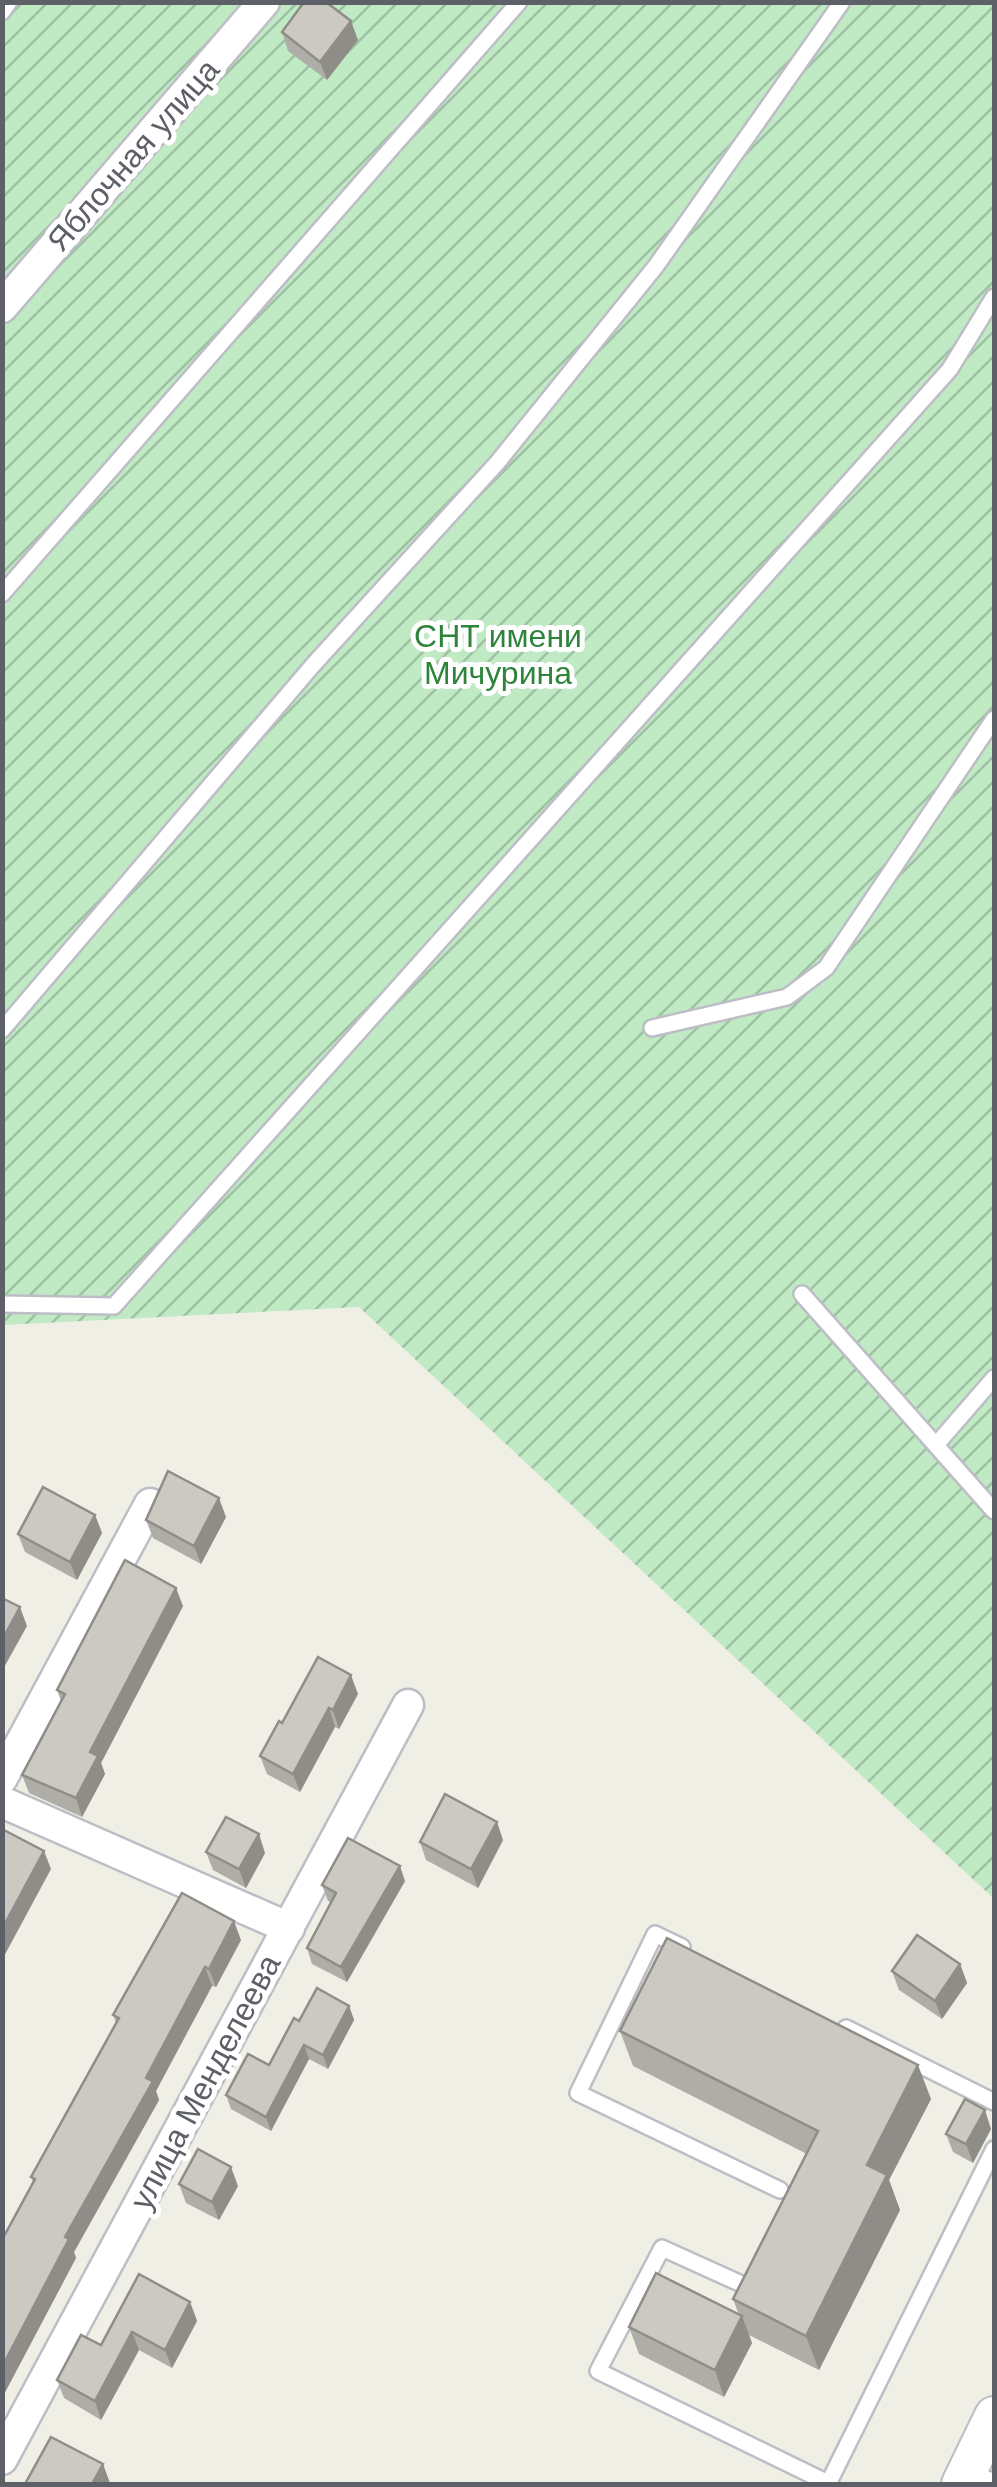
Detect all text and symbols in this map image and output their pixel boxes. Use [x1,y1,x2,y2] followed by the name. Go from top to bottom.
[40,52,226,258] street label: Яблочная улица
[414,618,582,691] park label: СНТ имени Мичурина
[123,1948,288,2216] street label: улица Менделеева

